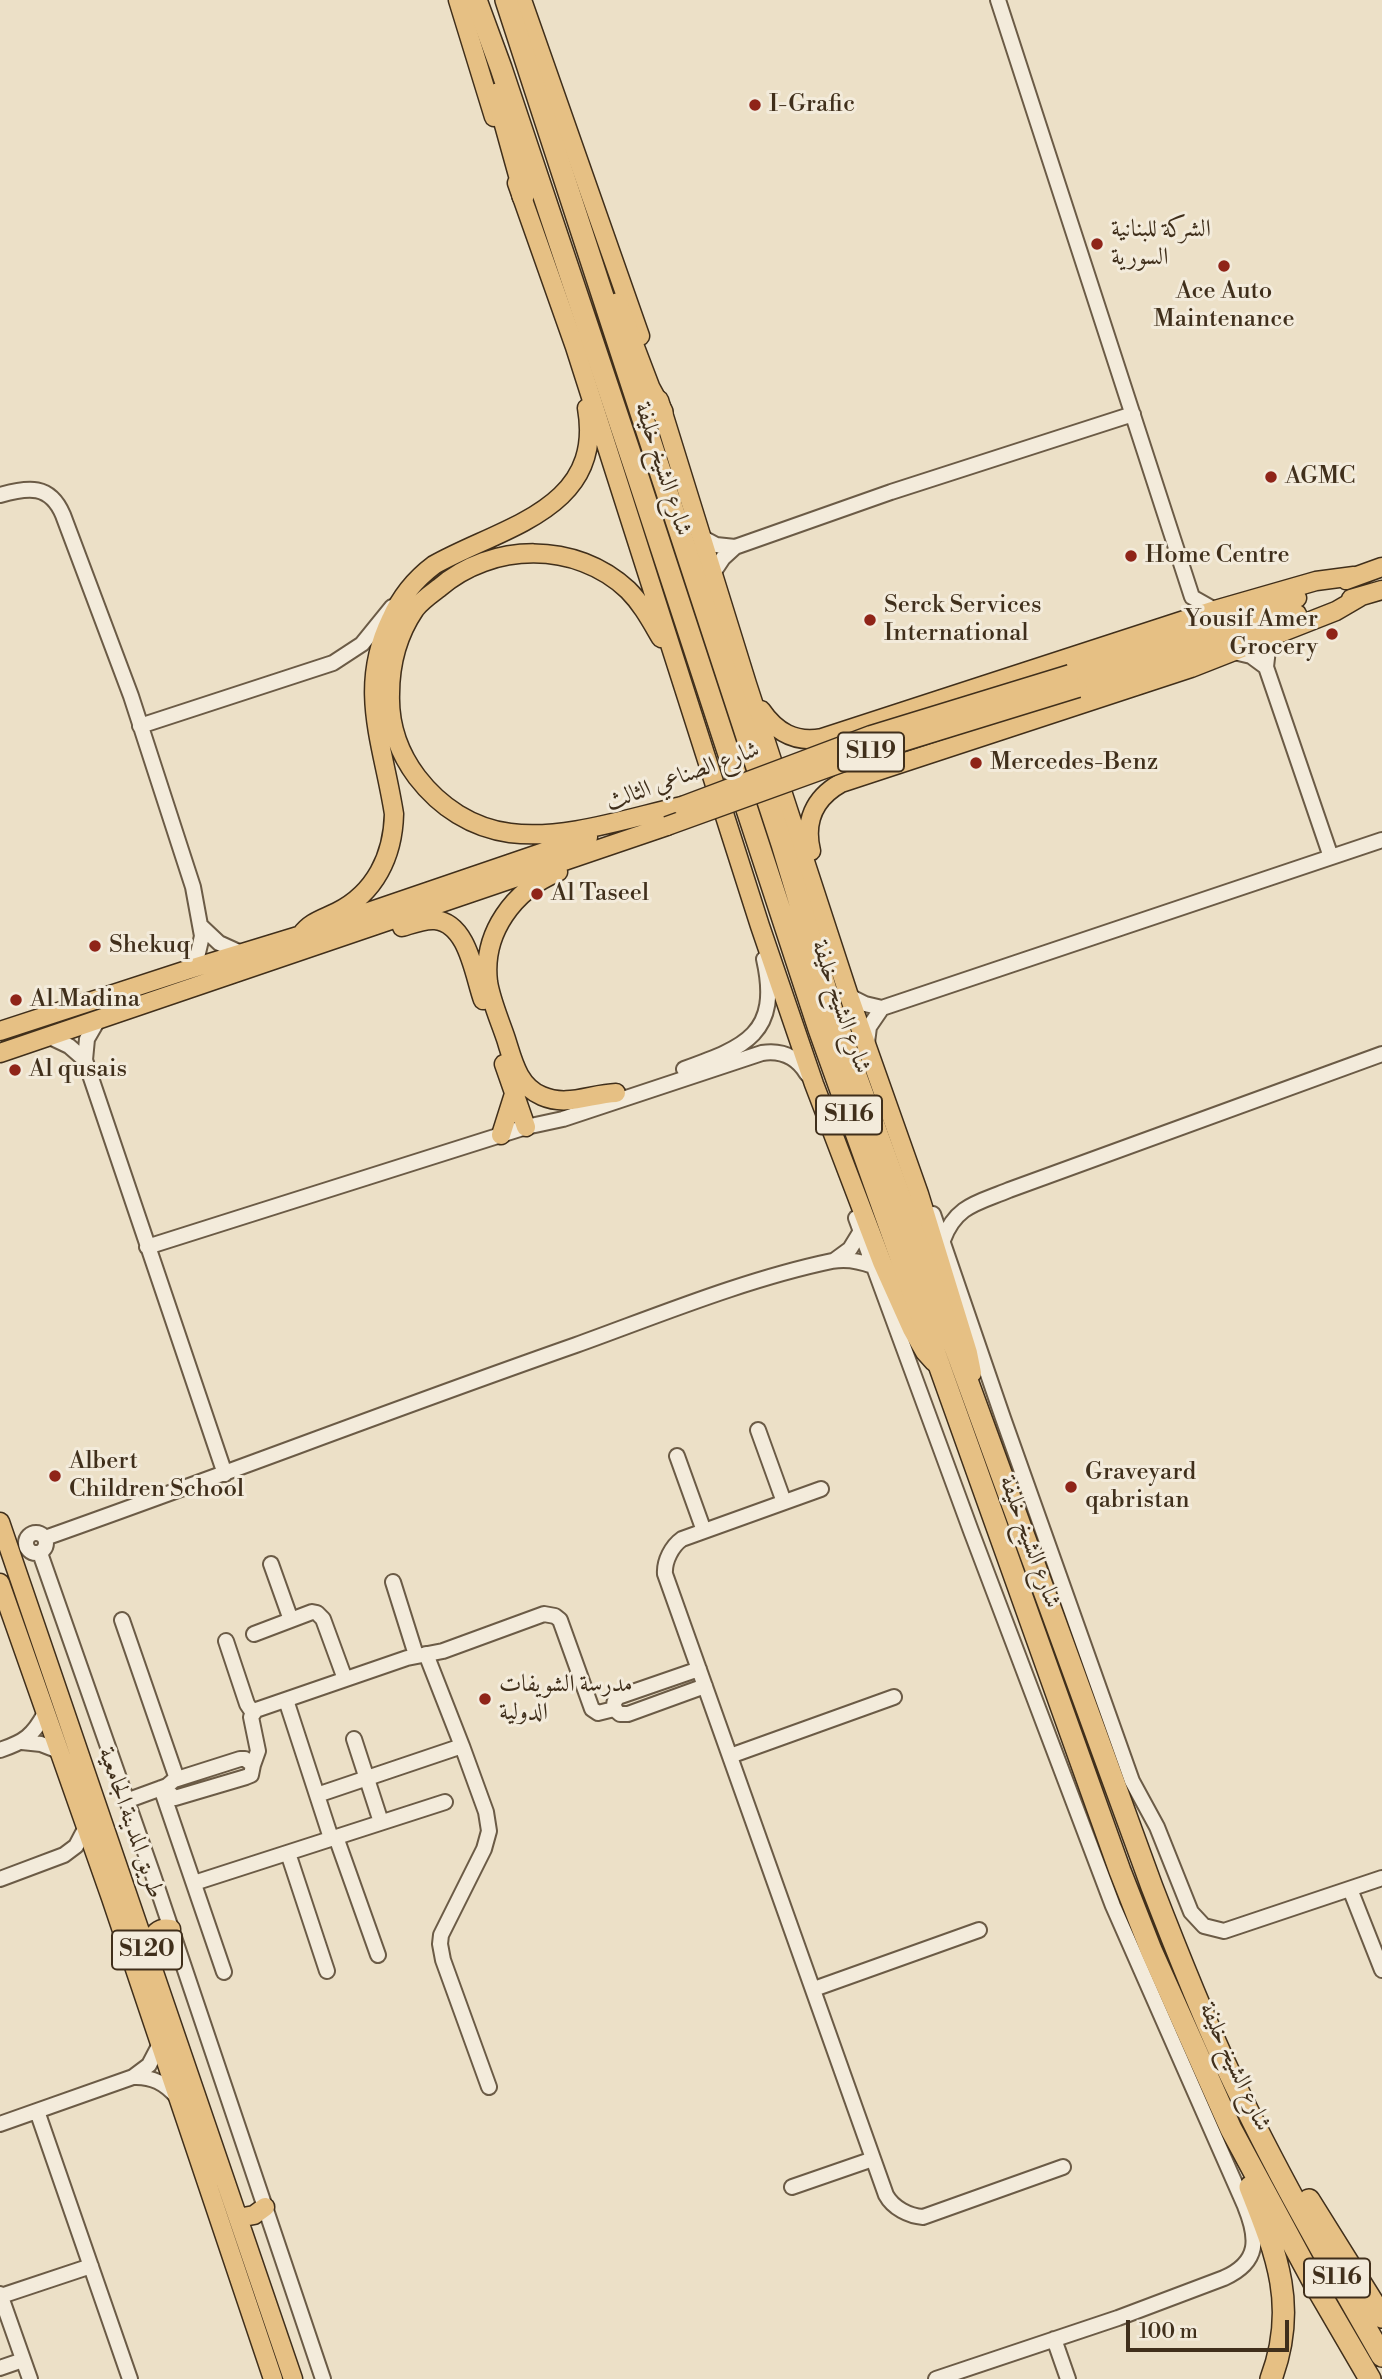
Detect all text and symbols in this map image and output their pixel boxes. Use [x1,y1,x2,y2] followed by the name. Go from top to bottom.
[769,91,855,119] place label: I-Grafic
[747,97,763,113] marker: I-Grafic
[1111,216,1211,272] place label: الشركة للبنانية السورية
[1089,236,1105,252] marker: الشركة للبنانية السورية
[1216,258,1232,274] marker: Ace Auto Maintenance
[1154,278,1294,334] place label: Ace Auto Maintenance
[627,398,697,540] street label: شارع الشيخ خليفة
[1285,463,1356,491] place label: AGMC
[1263,469,1279,485] marker: AGMC
[1145,542,1290,570] place label: Home Centre
[1123,548,1139,564] marker: Home Centre
[884,592,1041,648] place label: Serck Services International
[1185,606,1318,662] place label: Yousif Amer Grocery
[862,612,878,628] marker: Serck Services International
[1324,626,1340,642] marker: Yousif Amer Grocery
[838,732,904,772] road number: S119
[602,736,764,818] street label: شارع الصناعي الثالث
[990,749,1158,777] place label: Mercedes-Benz
[968,755,984,771] marker: Mercedes-Benz
[551,880,649,908] place label: Al Taseel
[529,886,545,902] marker: Al Taseel
[109,932,190,960] place label: Shekuq
[804,937,876,1077] street label: شارع الشيخ خليفة
[87,938,103,954] marker: Shekuq
[30,986,140,1014] place label: Al Madina
[8,992,24,1008] marker: Al Madina
[29,1056,127,1084] place label: Al qusais
[7,1062,23,1078] marker: Al qusais
[816,1096,882,1134] road number: S116
[69,1448,244,1504] place label: Albert Children School
[1085,1459,1196,1515] place label: Graveyard qabristan
[47,1468,63,1484] marker: Albert Children School
[992,1472,1066,1612] street label: شارع الشيخ خليفة
[1063,1479,1079,1495] marker: Graveyard qabristan
[499,1671,632,1727] place label: مدرسة الشويفات الدولية
[477,1691,493,1707] marker: مدرسة الشويفات الدولية
[91,1744,169,1902] street label: طريق المدينة الجامعية
[112,1930,182,1969] road number: S120
[1192,1998,1276,2136] street label: شارع الشيخ خليفة
[1304,2258,1370,2298] road number: S116
[1130,2306,1293,2350] scale bar
[1139,2319,1198,2345] text: 100 m

